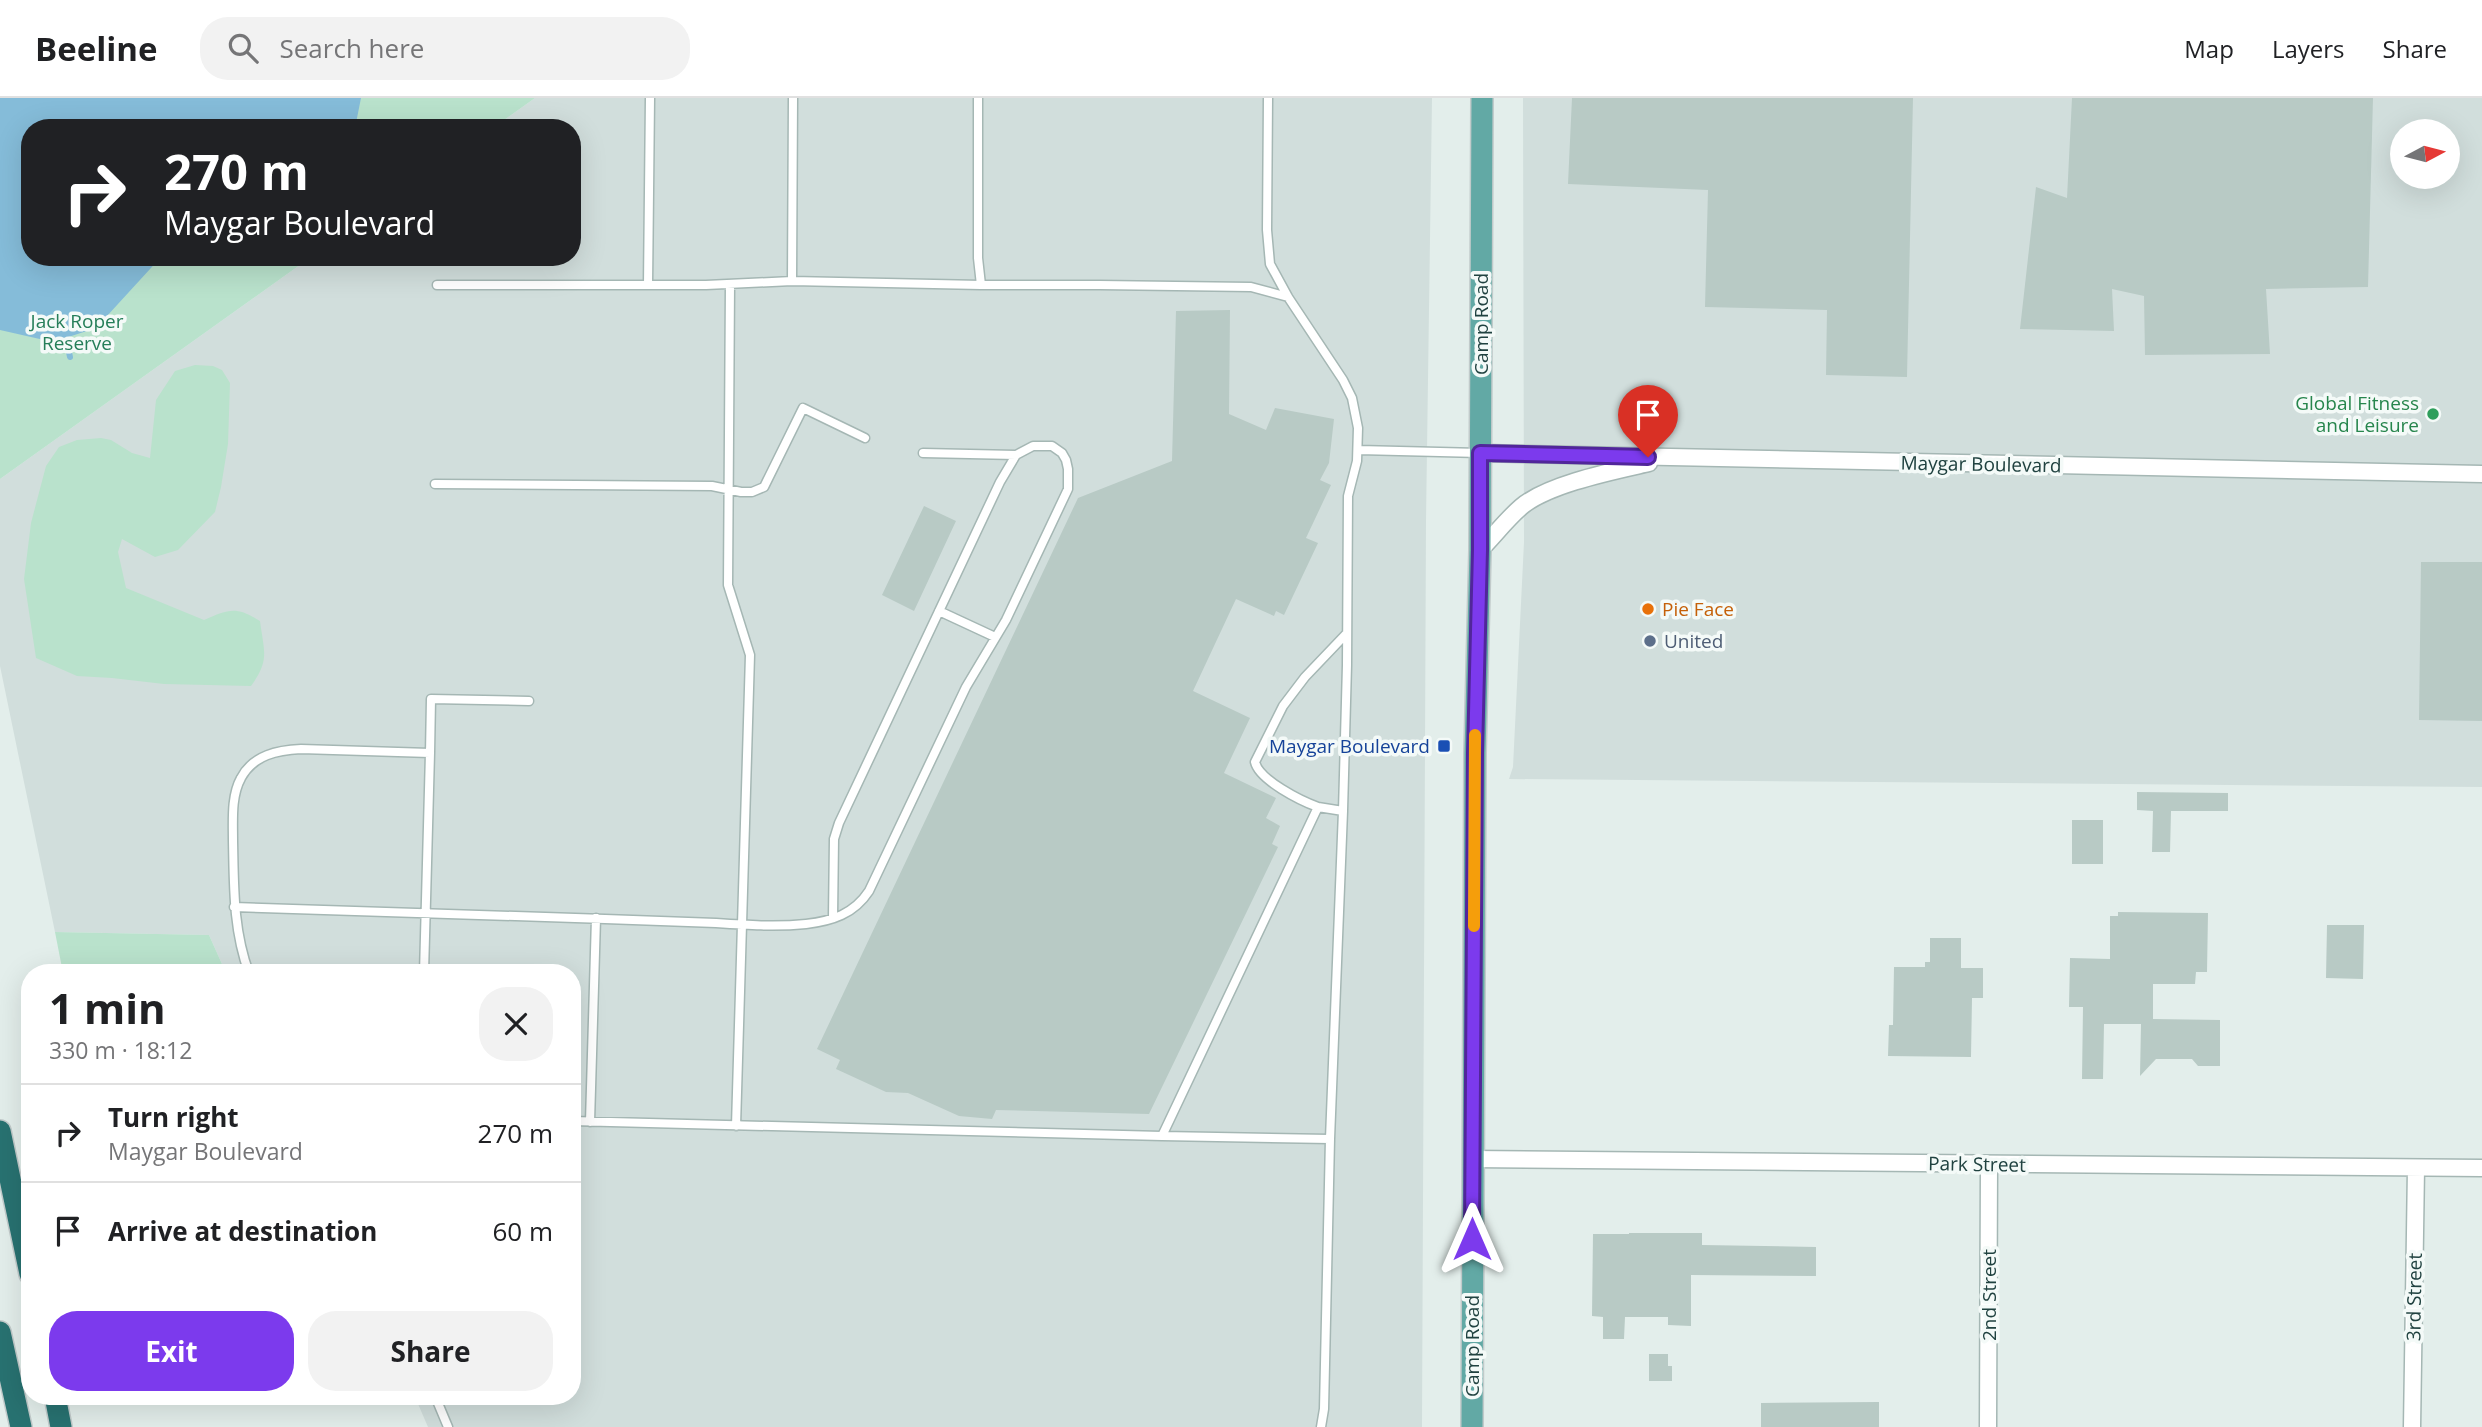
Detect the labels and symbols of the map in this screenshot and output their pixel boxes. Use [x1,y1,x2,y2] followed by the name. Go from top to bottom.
[2390,119,2460,189] north arrow
[1468,273,1494,375] street label: Camp Road
[29,308,124,356] park label: Jack Roper Reserve
[1618,385,1678,457] pin
[2295,390,2419,438] place label: Global Fitness and Leisure
[2425,406,2441,422] marker: Global Fitness and Leisure
[1900,450,2062,478] street label: Maygar Boulevard
[1662,596,1734,622] place label: Pie Face
[1640,601,1656,617] marker: Pie Face
[1664,628,1723,654] place label: United
[1642,633,1658,649] marker: United
[1269,733,1430,759] place label: Maygar Boulevard
[1436,738,1452,754] marker: Maygar Boulevard
[1928,1150,2026,1178] street label: Park Street
[1435,1202,1509,1276] position arrow
[1976,1249,2002,1341] street label: 2nd Street
[2400,1252,2428,1341] street label: 3rd Street
[1459,1295,1485,1397] street label: Camp Road

